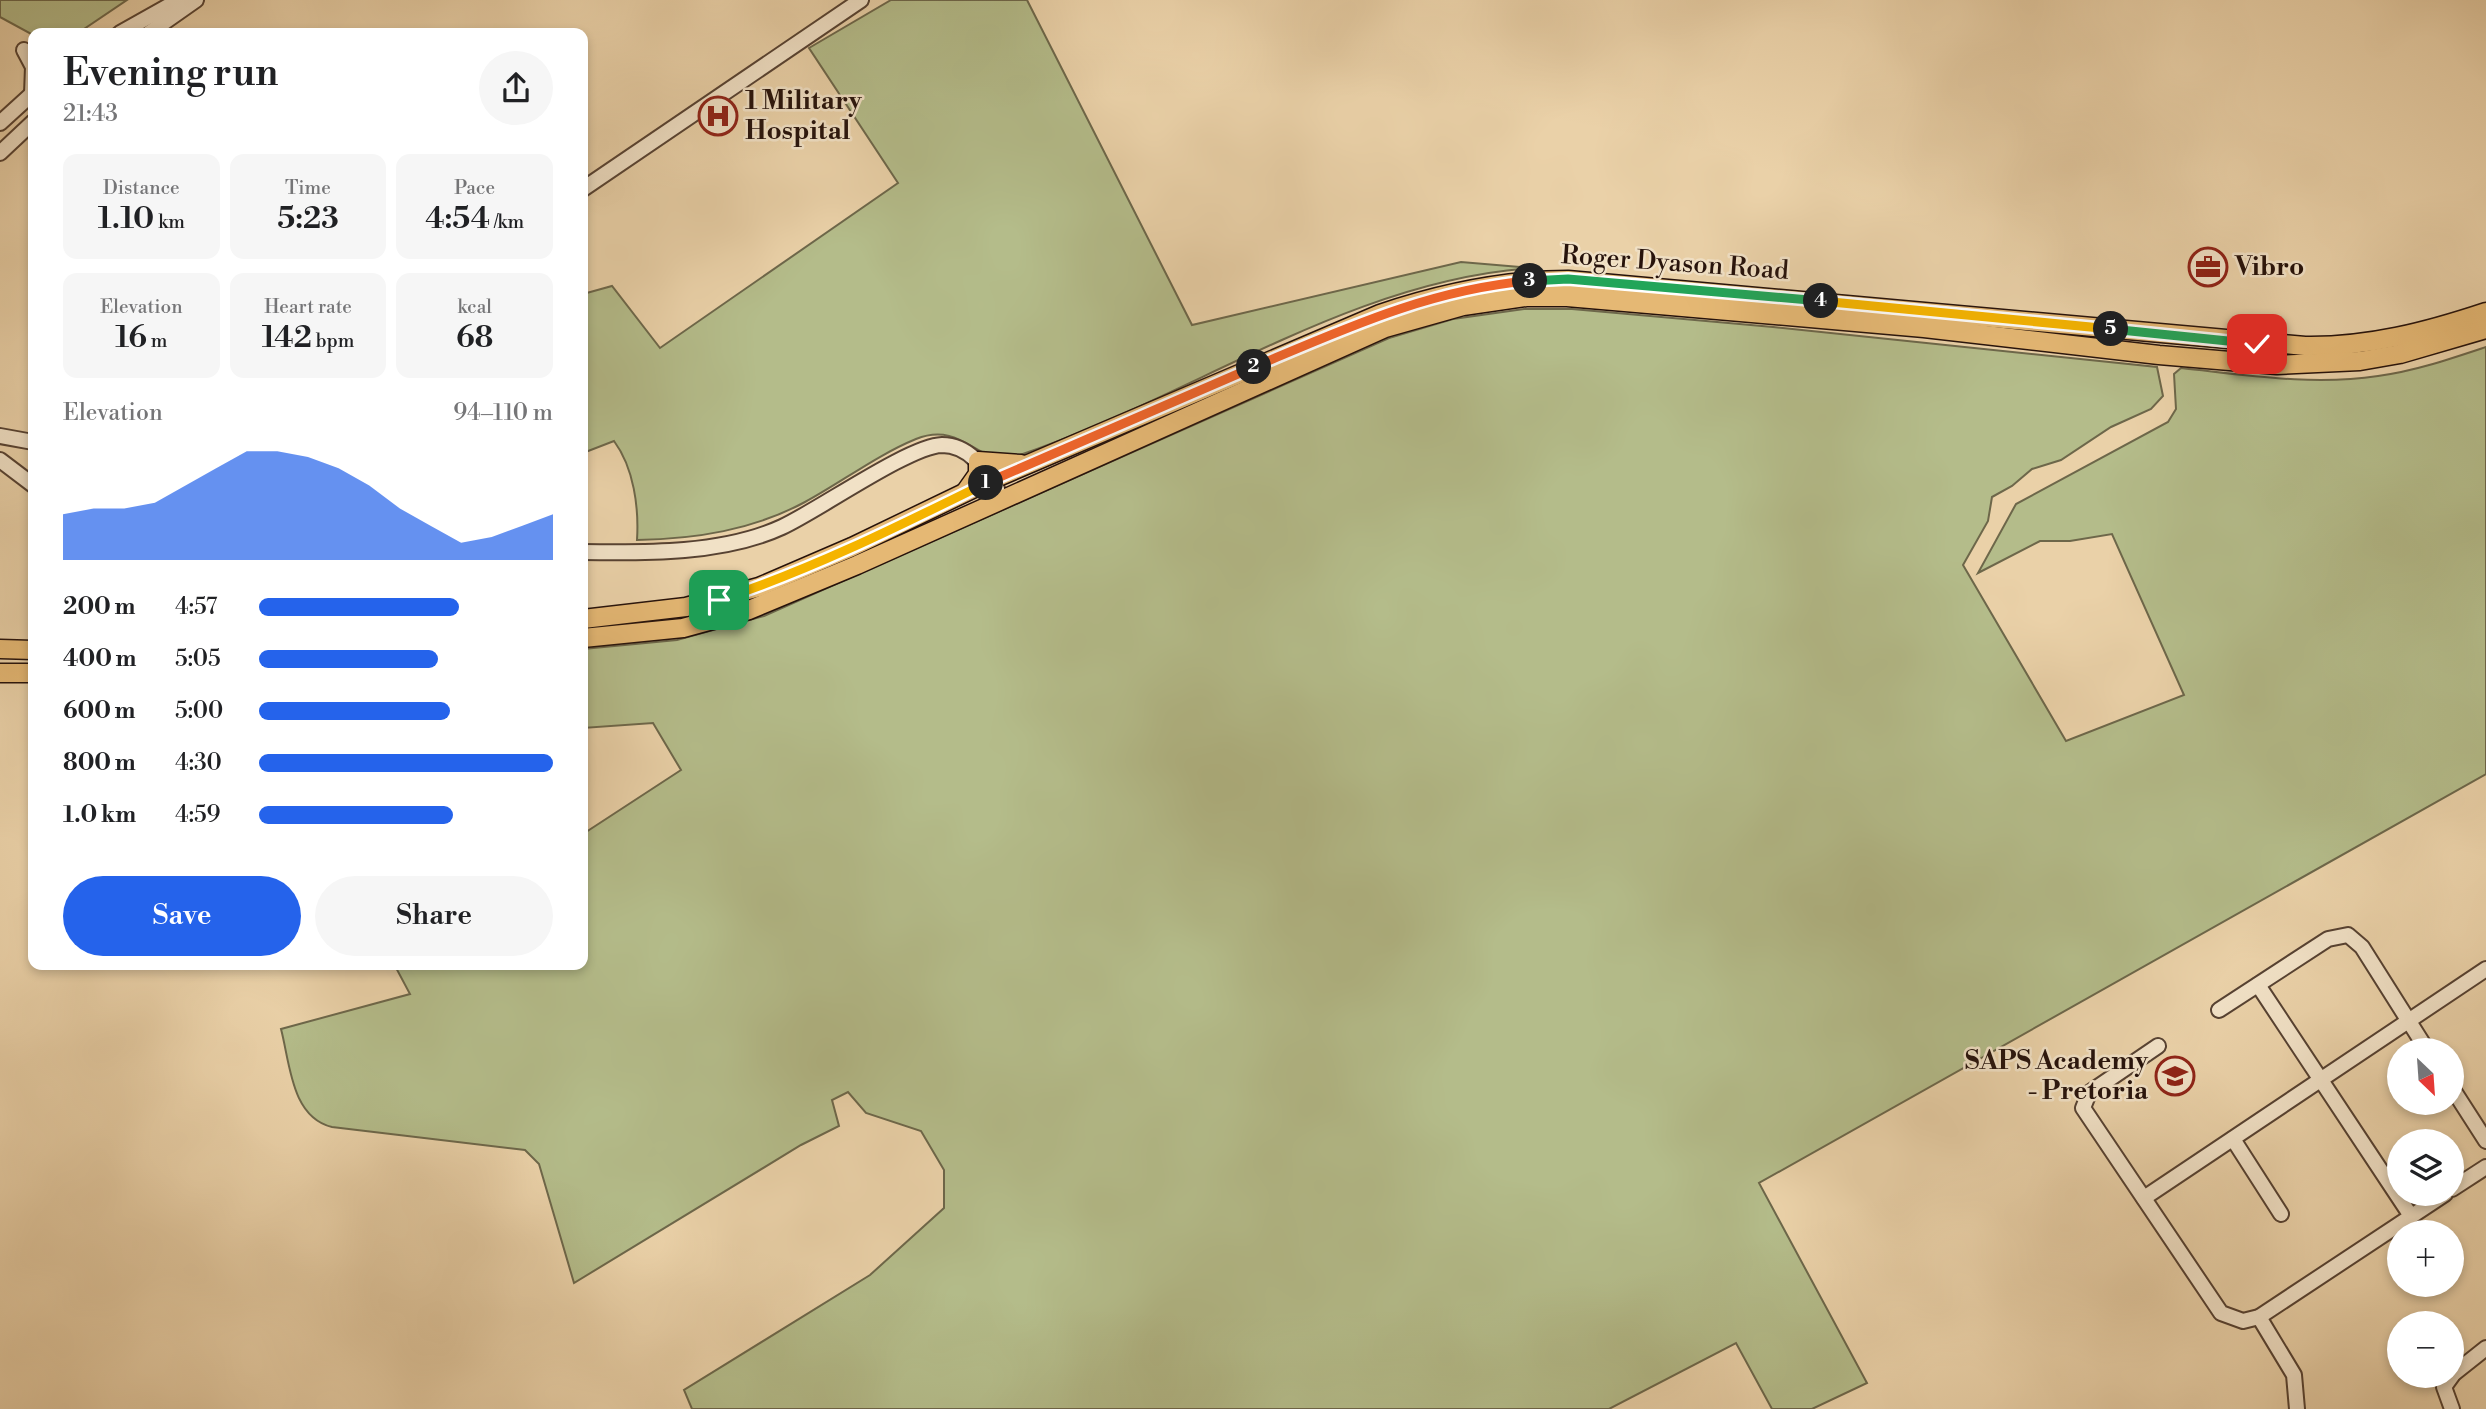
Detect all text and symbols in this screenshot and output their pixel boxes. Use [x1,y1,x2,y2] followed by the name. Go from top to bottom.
[63,50,278,97] text: Evening run
[479,51,553,125] button: share
[745,85,863,147] place label: 1 Military Hospital
[697,95,739,137] hospital icon: 1 Military Hospital
[63,100,118,128] text: 21:43
[103,176,180,200] text: Distance
[285,176,331,200] text: Time
[454,176,495,200] text: Pace
[98,200,154,238] text: 1.10
[277,200,339,238] text: 5:23
[425,200,490,238] text: 4:54
[154,210,185,234] text: km
[490,210,524,234] text: /km
[1560,239,1790,287] street label: Roger Dyason Road
[2187,246,2229,288] office icon: Vibro
[2234,251,2304,283] place label: Vibro
[1512,264,1548,298] pin: 3
[1524,268,1535,292] text: 3
[1804,284,1839,318] pin: 4
[1814,288,1827,312] text: 4
[100,295,182,319] text: Elevation
[264,295,352,319] text: Heart rate
[457,295,492,319] text: kcal
[2094,312,2128,346] pin: 5
[2227,314,2287,374] pin
[2105,316,2116,340] text: 5
[115,319,147,357] text: 16
[262,319,312,357] text: 142
[456,319,493,357] text: 68
[2238,325,2276,363] icon: check
[147,329,167,353] text: m
[312,329,354,353] text: bpm
[1236,350,1272,384] pin: 2
[1248,354,1259,378] text: 2
[63,399,163,427] text: Elevation
[453,399,553,427] text: 94–110 m
[968,466,1004,500] pin: 1
[981,470,990,494] text: 1
[689,570,749,630] pin
[700,581,738,619] icon: arrive
[63,593,135,621] text: 200 m
[175,593,217,621] text: 4:57
[63,645,136,673] text: 400 m
[175,645,221,673] text: 5:05
[63,697,136,725] text: 600 m
[175,697,223,725] text: 5:00
[63,749,136,777] text: 800 m
[175,749,222,777] text: 4:30
[63,801,136,829] text: 1.0 km
[175,801,221,829] text: 4:59
[63,876,301,956] button: Save
[315,876,553,956] button: Share
[2387,1038,2464,1115] north arrow
[2387,1038,2464,1388] map controls
[1965,1045,2149,1107] place label: SAPS Academy - Pretoria
[2154,1055,2196,1097] school or university icon: SAPS Academy - Pretoria
[2387,1129,2464,1206] button: layers
[2387,1220,2464,1297] button: +
[2387,1311,2464,1388] button: −

